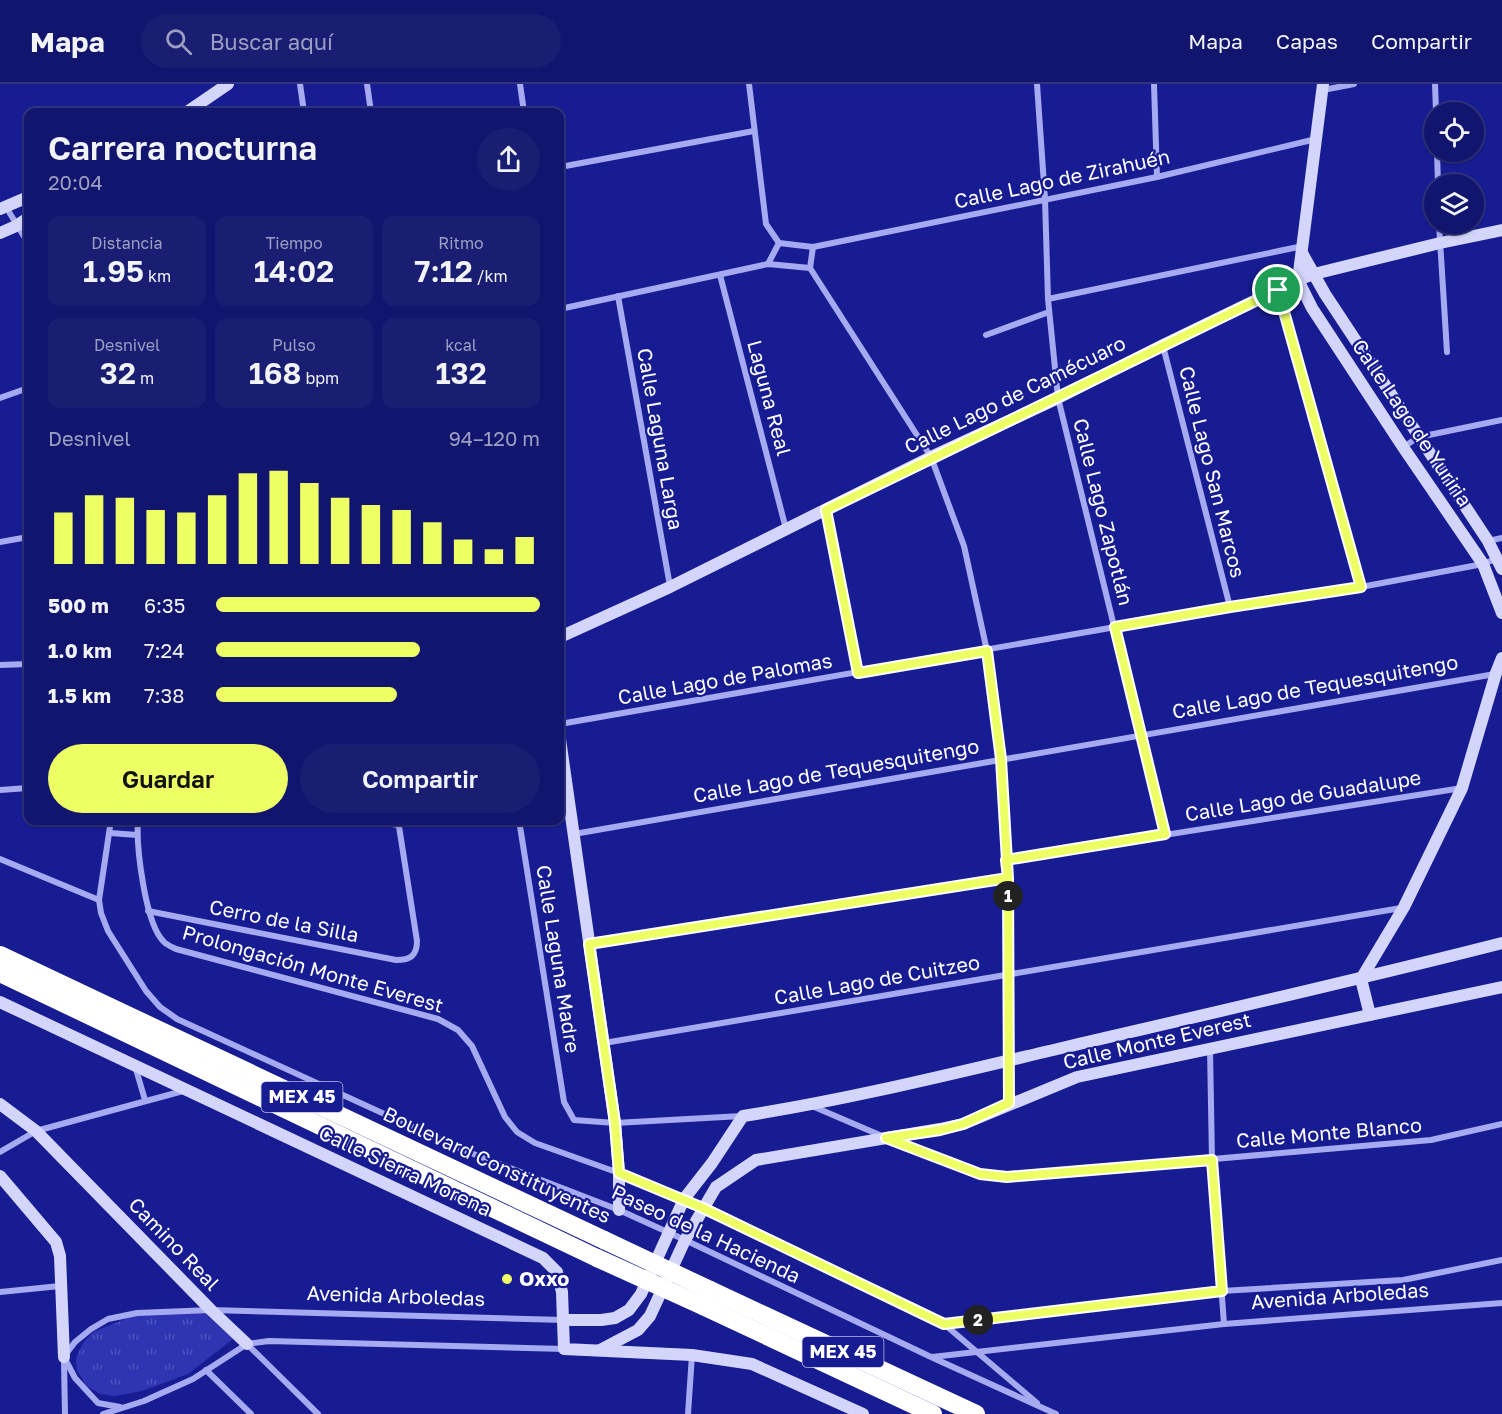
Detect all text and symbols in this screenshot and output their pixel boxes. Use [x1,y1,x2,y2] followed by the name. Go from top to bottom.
[141,14,561,68] search box
[30,25,105,58] text: Mapa
[162,25,195,58] icon: search
[210,28,333,55] text: Buscar aquí
[1188,28,1243,54] text: Mapa
[1276,28,1338,54] text: Capas
[1371,28,1472,54] text: Compartir
[1424,102,1484,234] map controls
[1424,102,1484,162] button: locate
[48,128,317,167] text: Carrera nocturna
[477,128,540,191] button: share
[952,143,1172,213] street label: Calle Lago de Zirahuén
[48,170,103,194] text: 20:04
[1424,174,1484,234] button: layers
[91,233,163,253] text: Distancia
[265,233,323,253] text: Tiempo
[438,233,484,253] text: Ritmo
[83,253,144,289] text: 1.95
[254,253,334,289] text: 14:02
[414,253,473,289] text: 7:12
[1252,264,1303,315] pin
[144,266,171,286] text: km
[473,266,508,286] text: /km
[1261,273,1294,306] icon: arrive
[900,330,1129,458] street label: Calle Lago de Camécuaro
[1348,334,1478,511] street label: Calle Lago de Yuriria
[94,335,160,355] text: Desnivel
[272,335,316,355] text: Pulso
[445,335,477,355] text: kcal
[743,337,797,458] street label: Laguna Real
[633,346,689,532] street label: Calle Laguna Larga
[100,355,136,391] text: 32
[249,355,301,391] text: 168
[435,355,487,391] text: 132
[1175,363,1251,580] street label: Calle Lago San Marcos
[136,368,154,388] text: m
[301,368,339,388] text: bpm
[1069,416,1139,608] street label: Calle Lago Zapotlán
[48,426,131,450] text: Desnivel
[449,426,540,450] text: 94–120 m
[48,593,109,617] text: 500 m
[144,593,185,617] text: 6:35
[48,638,112,662] text: 1.0 km
[144,638,184,662] text: 7:24
[616,647,834,709] street label: Calle Lago de Palomas
[1170,649,1460,723] street label: Calle Lago de Tequesquitengo
[48,683,111,707] text: 1.5 km
[144,683,185,707] text: 7:38
[691,733,981,807] street label: Calle Lago de Tequesquitengo
[48,744,288,813] button: Guardar
[300,744,540,813] button: Compartir
[1183,764,1423,826] street label: Calle Lago de Guadalupe
[532,863,586,1055] street label: Calle Laguna Madre
[993,881,1023,911] pin: 1
[1004,886,1012,906] text: 1
[208,894,361,946] street label: Cerro de la Silla
[180,919,447,1017] street label: Prolongación Monte Everest
[772,949,982,1009] street label: Calle Lago de Cuitzeo
[1060,1007,1253,1073] street label: Calle Monte Everest
[262,1082,342,1112] road number: MEX 45
[380,1101,615,1227] street label: Boulevard Constituyentes
[1235,1112,1423,1152] street label: Calle Monte Blanco
[315,1120,495,1221] street label: Calle Sierra Morena
[608,1179,805,1287] street label: Paseo de la Hacienda
[124,1192,225,1295] street label: Camino Real
[519,1266,569,1290] place label: Oxxo
[500,1272,514,1286] marker: Oxxo
[1250,1277,1430,1313] street label: Avenida Arboledas
[306,1280,486,1310] street label: Avenida Arboledas
[963,1305,993,1335] pin: 2
[973,1310,983,1330] text: 2
[802,1337,884,1367] road number: MEX 45

